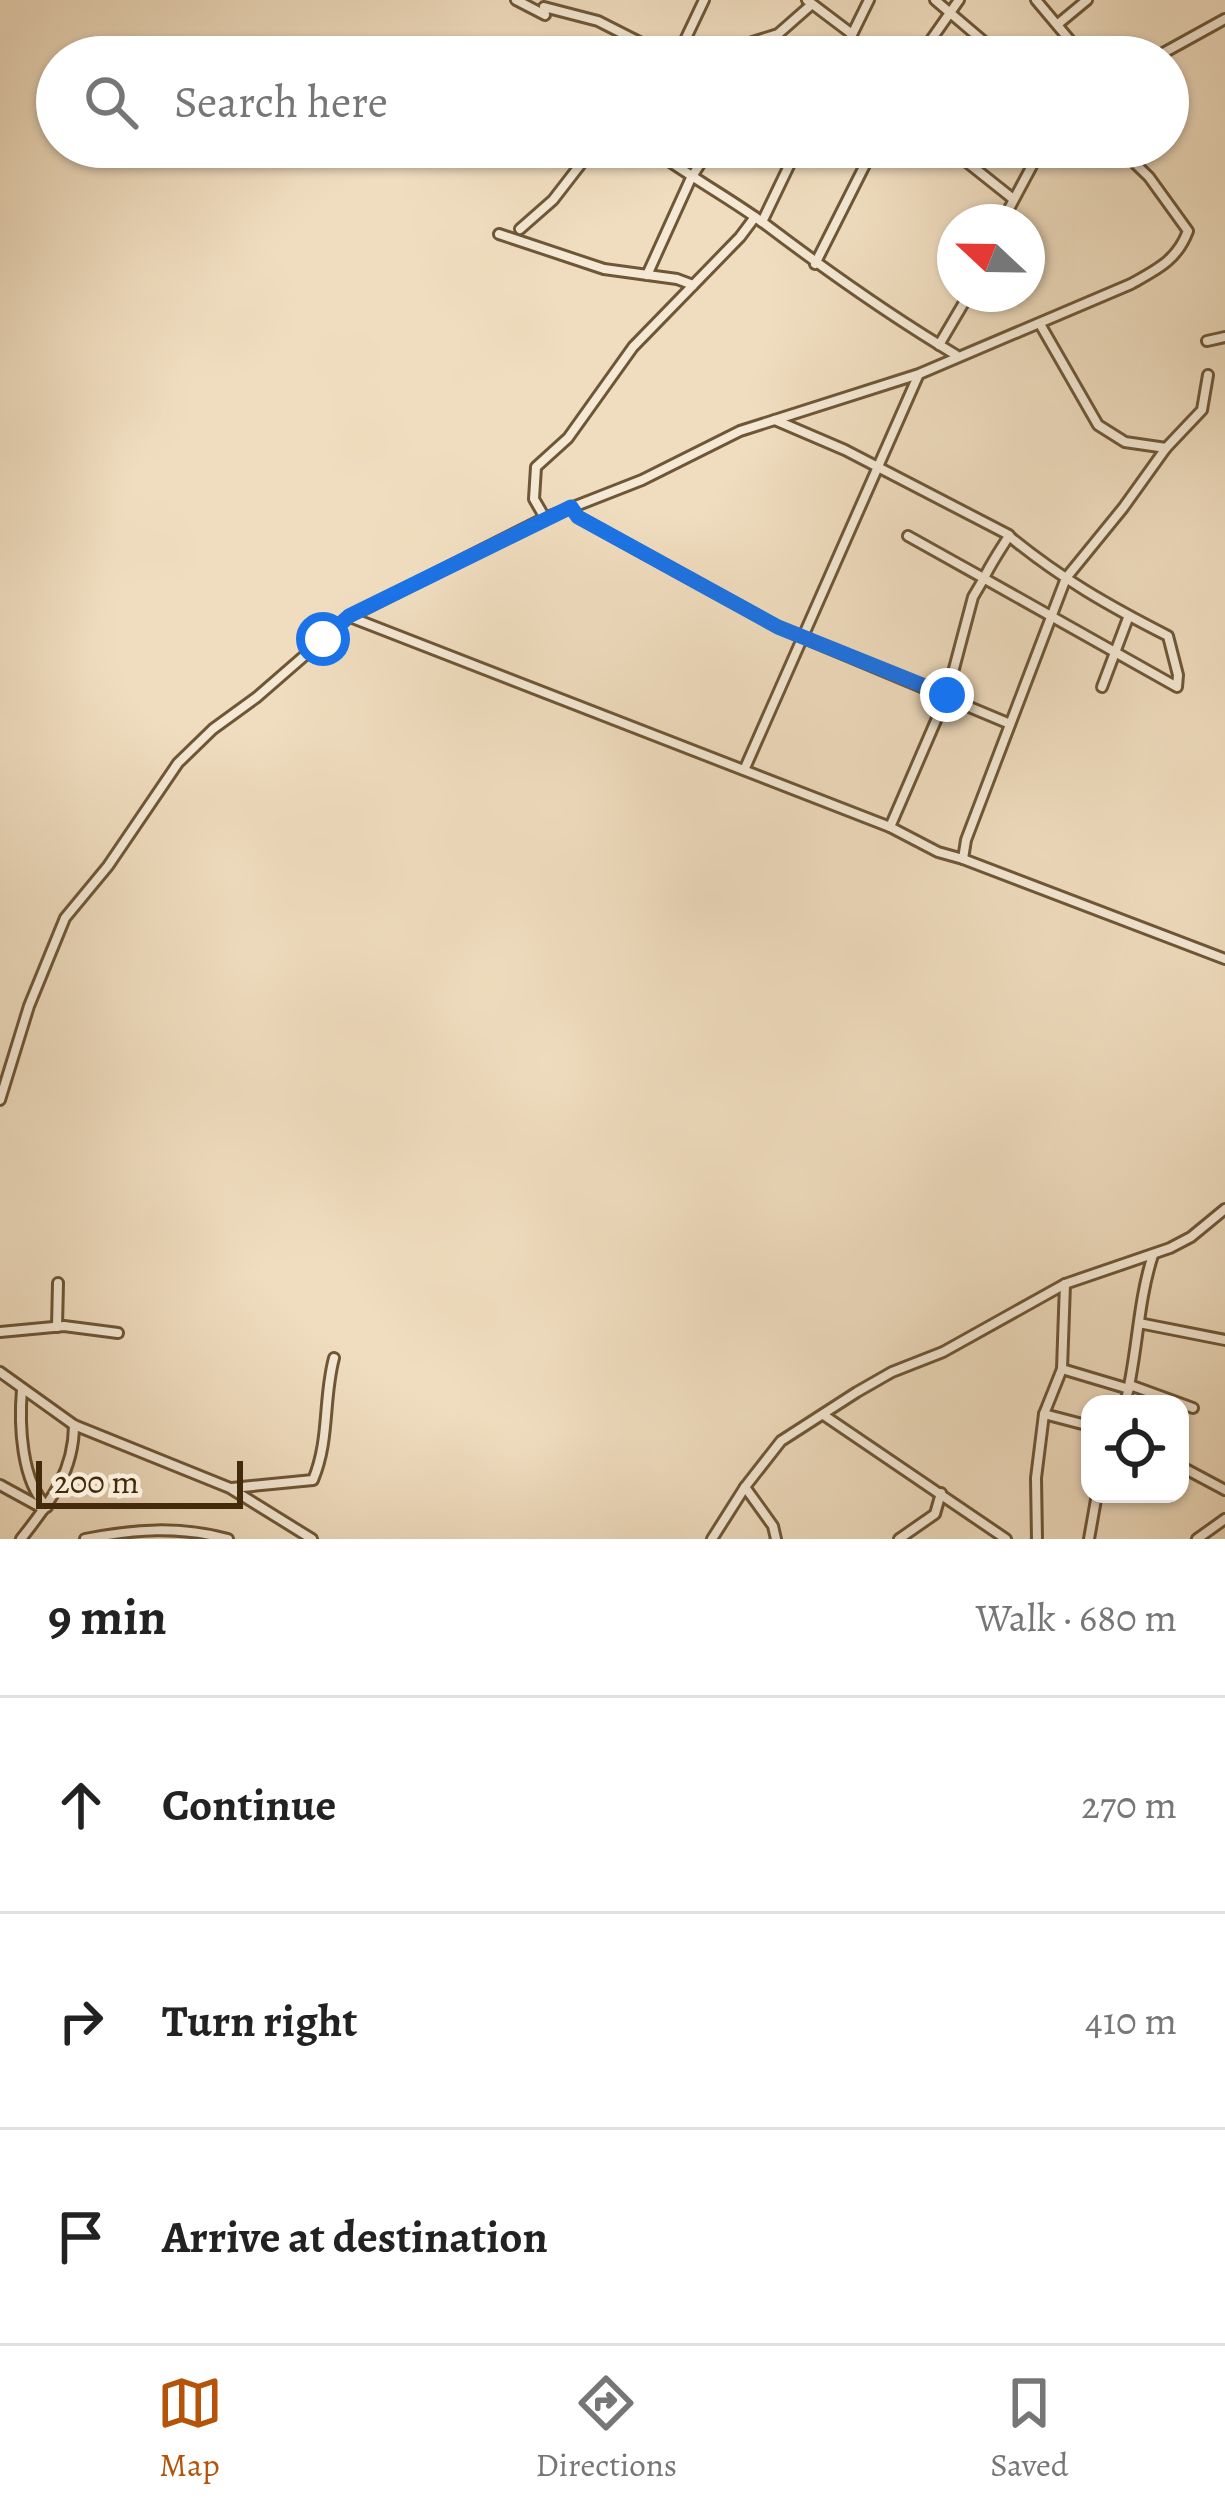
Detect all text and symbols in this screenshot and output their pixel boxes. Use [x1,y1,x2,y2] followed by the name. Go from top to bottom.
[36,36,1189,168] search box
[78,69,144,135] icon: search
[174,71,388,133] text: Search here
[937,204,1045,312] north arrow
[296,612,350,666] route start
[920,668,974,722] route end
[1081,1395,1189,1503] map controls
[1081,1395,1189,1503] button: locate
[36,1455,243,1508] scale bar
[54,1459,139,1504] text: 200 m
[48,1582,167,1652] text: 9 min
[976,1591,1177,1644] text: Walk · 680 m
[48,1772,114,1838] icon: ahead
[162,1774,336,1836] text: Continue
[1081,1778,1177,1831] text: 270 m
[48,1988,114,2054] icon: right
[162,1990,357,2052] text: Turn right
[1085,1994,1177,2047] text: 410 m
[48,2204,114,2270] icon: arrive
[162,2206,548,2268] text: Arrive at destination
[157,2370,223,2487] tab: Map
[536,2370,677,2487] tab: Directions
[990,2370,1068,2487] tab: Saved

